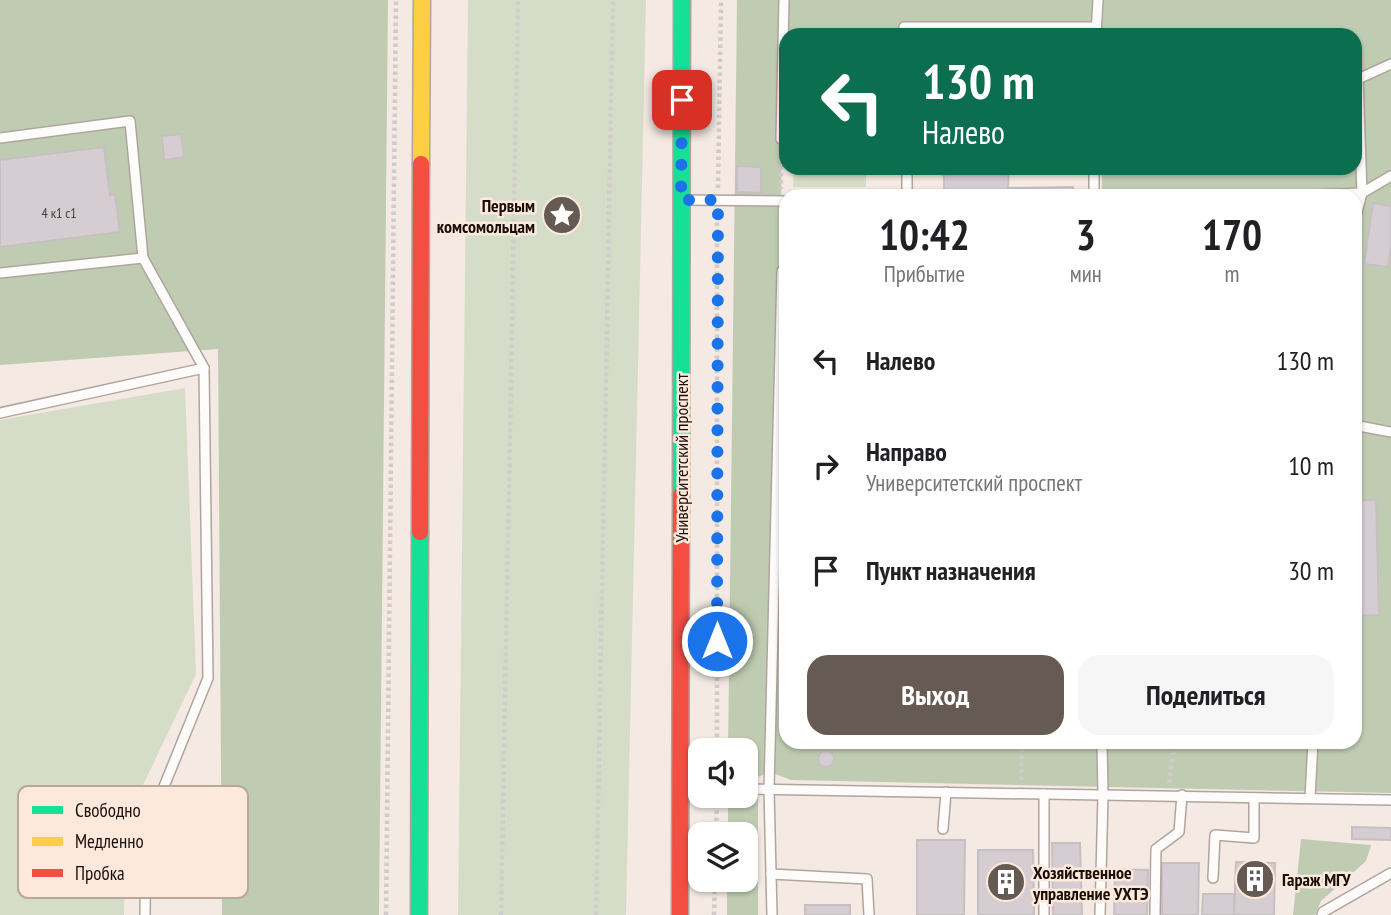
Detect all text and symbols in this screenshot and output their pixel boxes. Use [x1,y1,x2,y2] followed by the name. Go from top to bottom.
[922,49,1035,113] text: 130 m
[807,56,898,147] icon: left
[652,70,712,130] pin
[663,81,701,119] icon: arrive
[922,111,1005,153] text: Налево
[437,194,535,238] place label: Первым комсомольцам
[541,194,583,236] place icon: Первым комсомольцам
[41,204,77,222] house number: 4 к1 с1
[879,207,970,262] text: 10:42
[1076,207,1096,262] text: 3
[1202,207,1262,262] text: 170
[884,259,965,288] text: Прибытие
[1070,259,1102,288] text: мин
[1224,259,1239,288] text: m
[807,342,845,380] icon: left
[866,344,935,377] text: Налево
[1276,344,1334,377] text: 130 m
[670,373,693,543] street label: Университетский проспект
[866,435,947,468] text: Направо
[807,447,845,485] icon: right
[1288,449,1334,482] text: 10 m
[866,468,1082,497] text: Университетский проспект
[807,552,845,590] icon: arrive
[866,554,1036,587] text: Пункт назначения
[1288,554,1334,587] text: 30 m
[680,604,754,678] position arrow
[807,655,1064,735] button: Выход
[1078,655,1334,735] button: Поделиться
[688,738,758,892] map controls
[688,738,758,808] button: sound
[18,786,248,898] legend
[75,798,141,822] text: Свободно
[688,822,758,892] button: layers
[75,829,144,853] text: Медленно
[1234,858,1276,900] building icon: Гараж МГУ
[75,861,125,885] text: Пробка
[985,861,1027,903] building icon: Хозяйственное управление УХТЭ
[1032,861,1149,905] place label: Хозяйственное управление УХТЭ
[1282,868,1351,891] place label: Гараж МГУ

